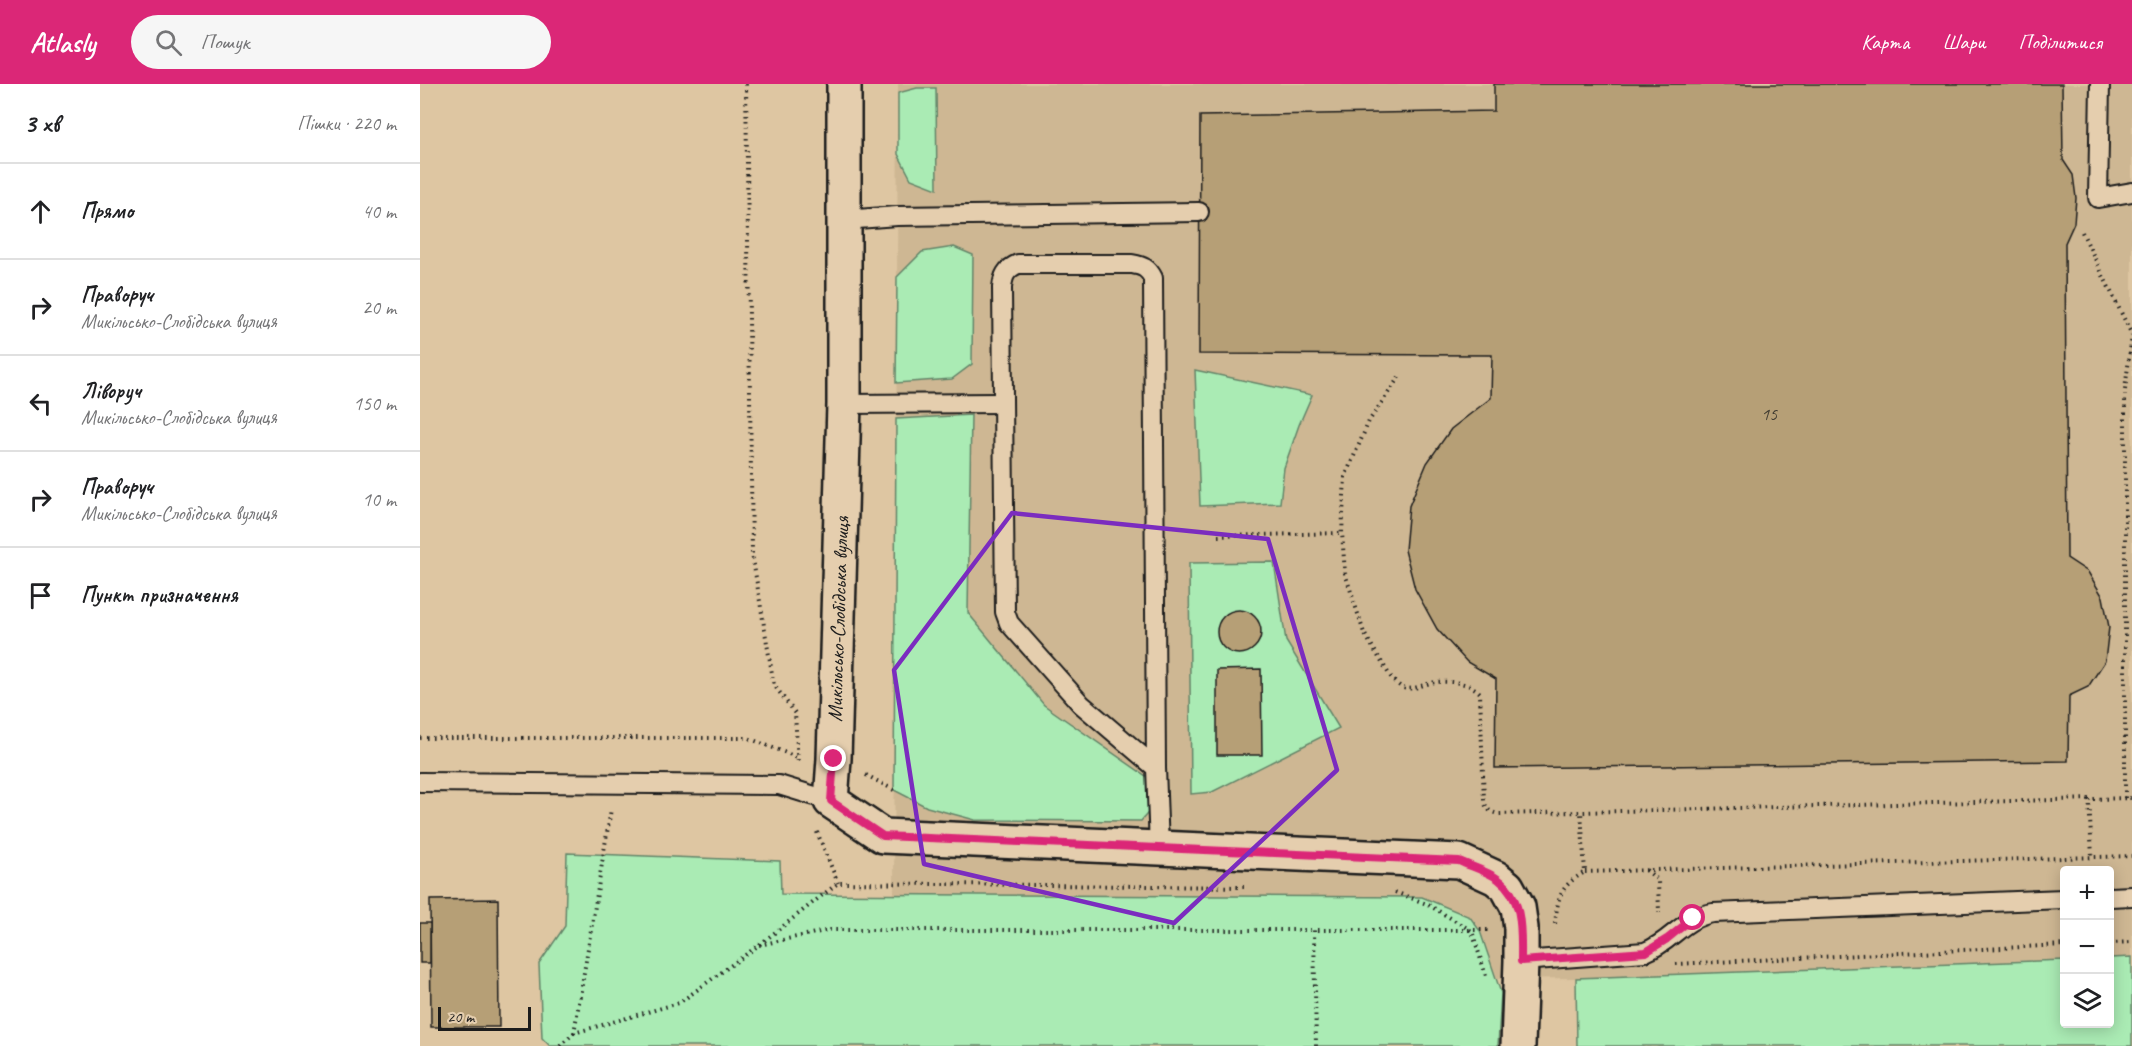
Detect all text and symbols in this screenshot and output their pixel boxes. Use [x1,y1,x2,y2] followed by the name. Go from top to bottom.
[131,15,551,69] search box
[30,25,95,60] text: Atlasly
[152,26,185,59] icon: search
[200,28,250,56] text: Пошук
[1861,29,1909,55] text: Карта
[1942,29,1986,55] text: Шари
[2019,29,2102,55] text: Поділитися
[24,107,59,140] text: 3 хв
[297,111,396,136] text: Пішки · 220 m
[24,195,57,228] icon: ahead
[81,197,133,225] text: Прямо
[362,199,396,224] text: 40 m
[81,281,153,309] text: Праворуч
[24,291,57,324] icon: right
[362,295,396,320] text: 20 m
[81,309,277,334] text: Микільсько-Слобідська вулиця
[81,377,141,405] text: Ліворуч
[24,387,57,420] icon: left
[353,391,396,416] text: 150 m
[1761,403,1778,425] house number: 15
[81,405,277,430] text: Микільсько-Слобідська вулиця
[81,473,153,501] text: Праворуч
[24,483,57,516] icon: right
[362,487,396,512] text: 10 m
[81,501,277,526] text: Микільсько-Слобідська вулиця
[821,515,855,722] street label: Микільсько-Слобідська вулиця
[24,579,57,612] icon: arrive
[81,581,238,609] text: Пункт призначення
[820,745,846,771] route end
[2060,866,2114,1028] map controls
[2060,866,2114,920] button: +
[1679,904,1705,930] route start
[2060,920,2114,974] button: −
[2060,974,2114,1028] button: layers
[438,1004,531,1032] scale bar
[447,1007,474,1027] text: 20 m

